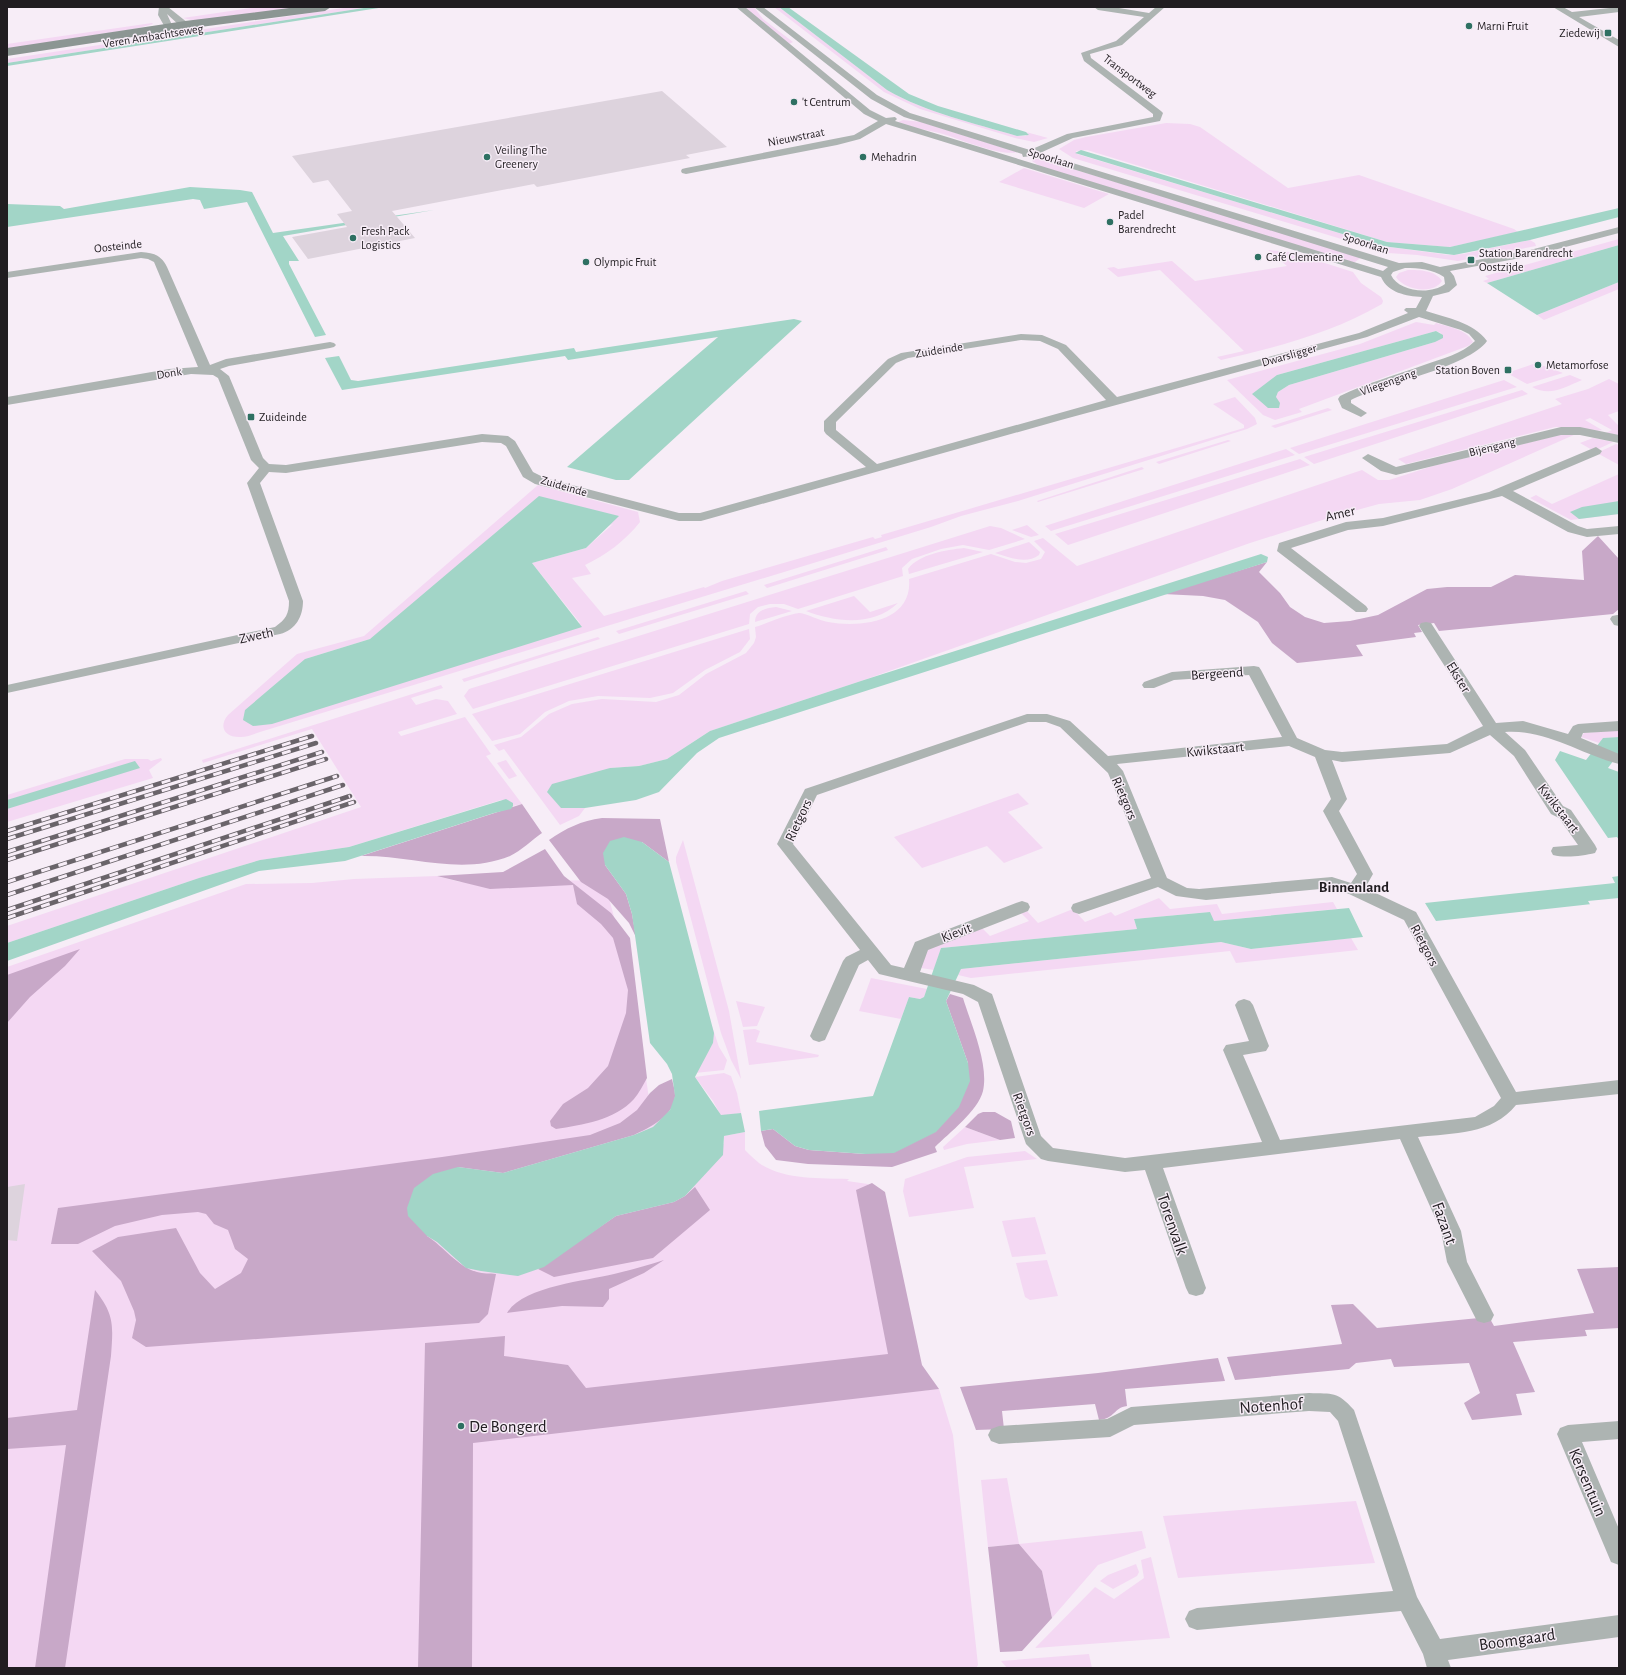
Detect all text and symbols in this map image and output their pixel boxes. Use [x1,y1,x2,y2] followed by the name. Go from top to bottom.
[1477,20,1528,32] place label: Marni Fruit
[1464,21,1474,31] marker: Marni Fruit
[102,22,204,50] street label: Veren Ambachtseweg
[1559,27,1600,40] place label: Ziedewij
[1603,28,1613,38] marker: Ziedewij
[1101,52,1159,100] street label: Transportweg
[802,96,851,108] place label: 't Centrum
[789,97,799,107] marker: 't Centrum
[767,126,826,148] street label: Nieuwstraat
[495,144,547,171] place label: Veiling The Greenery
[1027,145,1075,171] street label: Spoorlaan
[871,151,917,163] place label: Mehadrin
[482,152,492,162] marker: Veiling The Greenery
[858,152,868,162] marker: Mehadrin
[1118,209,1176,235] place label: Padel Barendrecht
[1105,217,1115,227] marker: Padel Barendrecht
[361,225,410,251] place label: Fresh Pack Logistics
[1342,230,1390,256] street label: Spoorlaan
[348,233,358,243] marker: Fresh Pack Logistics
[94,238,142,254] street label: Oosteinde
[1479,247,1573,274] place label: Station Barendrecht Oostzijde
[1266,251,1343,263] place label: Café Clementine
[1253,252,1263,262] marker: Café Clementine
[1466,255,1476,265] marker: Station Barendrecht Oostzijde
[594,256,657,269] place label: Olympic Fruit
[581,257,591,267] marker: Olympic Fruit
[914,340,964,360] street label: Zuideinde
[1260,341,1318,369] street label: Dwarsligger
[1546,359,1609,371] place label: Metamorfose
[1533,360,1543,370] marker: Metamorfose
[1436,364,1500,376] place label: Station Boven
[156,365,183,381] street label: Donk
[1503,365,1513,375] marker: Station Boven
[1358,366,1418,398] street label: Vliegengang
[259,411,307,423] place label: Zuideinde
[246,412,256,422] marker: Zuideinde
[1468,435,1517,460] street label: Bijengang
[539,474,589,498] street label: Zuideinde
[1324,504,1357,524] street label: Amer
[238,626,275,646] street label: Zweth
[1443,660,1473,696] street label: Ekster
[1190,665,1244,683] street label: Bergeend
[1186,740,1245,760] street label: Kwikstaart
[1109,775,1139,822] street label: Rietgors
[1535,781,1582,836] street label: Kwikstaart
[783,797,815,844] street label: Rietgors
[1319,880,1389,895] district label: Binnenland
[939,921,974,945] street label: Kievit
[1407,922,1441,969] street label: Rietgors
[1010,1091,1038,1138] street label: Rietgors
[1154,1191,1191,1257] street label: Torenvalk
[1429,1200,1460,1247] street label: Fazant
[1239,1395,1304,1416] street label: Notenhof
[469,1418,547,1435] place label: De Bongerd
[456,1421,466,1431] marker: De Bongerd
[1566,1446,1609,1519] street label: Kersentuin
[1478,1626,1557,1653] street label: Boomgaard

